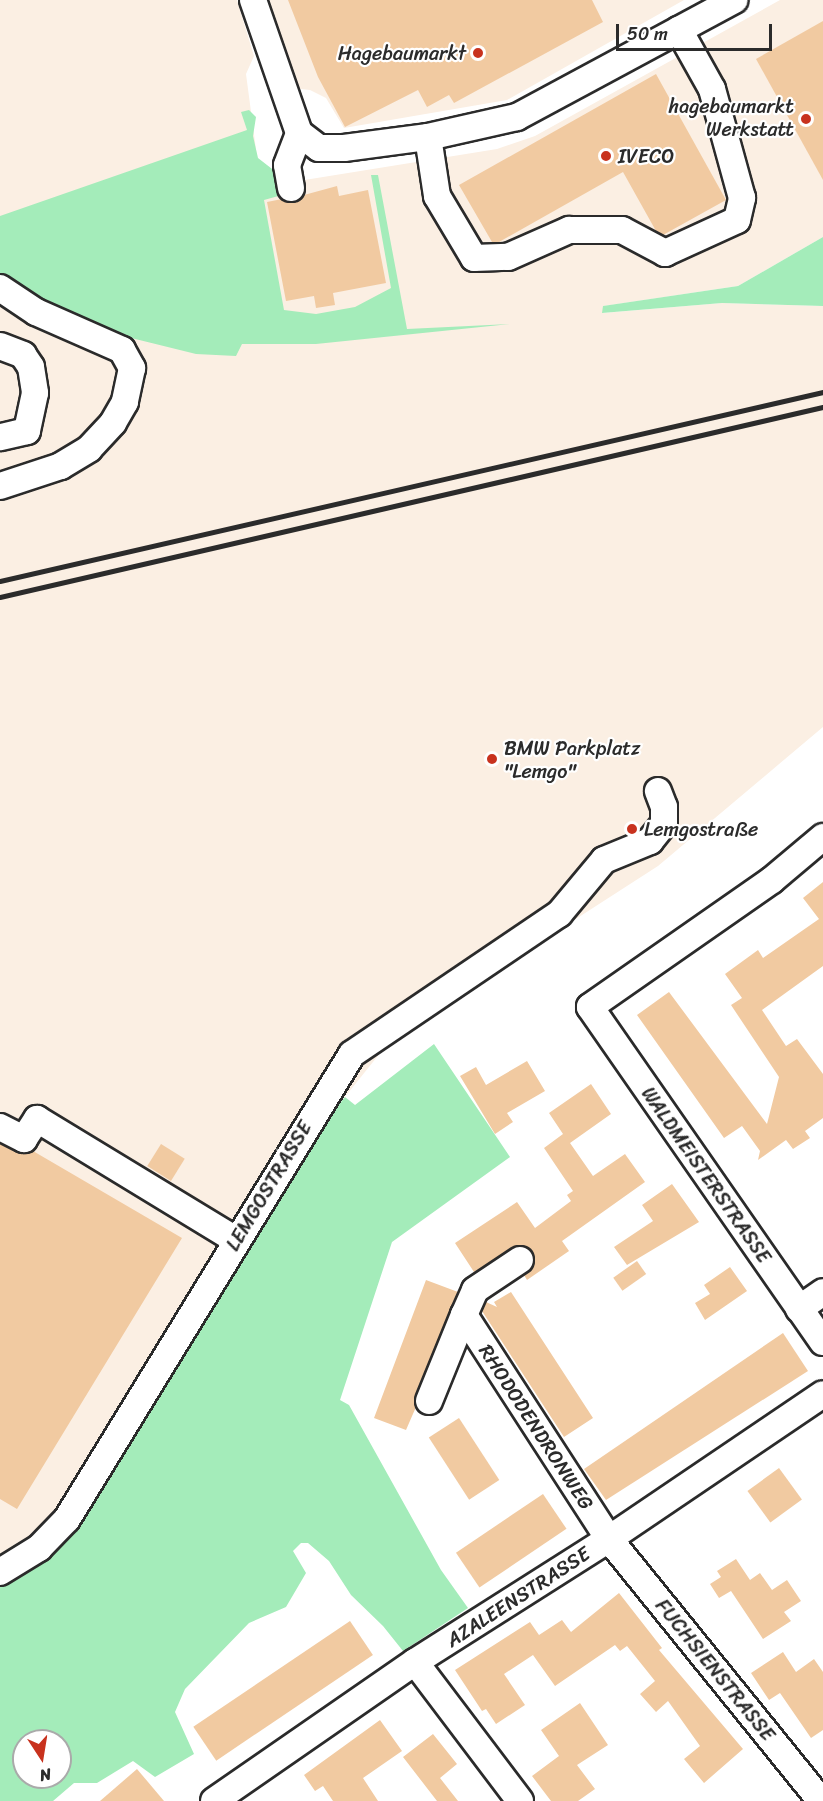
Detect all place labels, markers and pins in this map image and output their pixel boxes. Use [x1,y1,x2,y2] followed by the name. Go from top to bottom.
[338,41,466,65] place label: Hagebaumarkt
[471,46,485,60] marker: Hagebaumarkt
[669,95,794,142] place label: hagebaumarkt Werkstatt
[799,112,813,126] marker: hagebaumarkt Werkstatt
[618,144,674,168] place label: IVECO
[599,149,613,163] marker: IVECO
[504,736,640,783] place label: BMW Parkplatz "Lemgo"
[485,752,499,766] marker: BMW Parkplatz "Lemgo"
[644,817,758,841] place label: Lemgostraße
[625,822,639,836] marker: Lemgostraße

